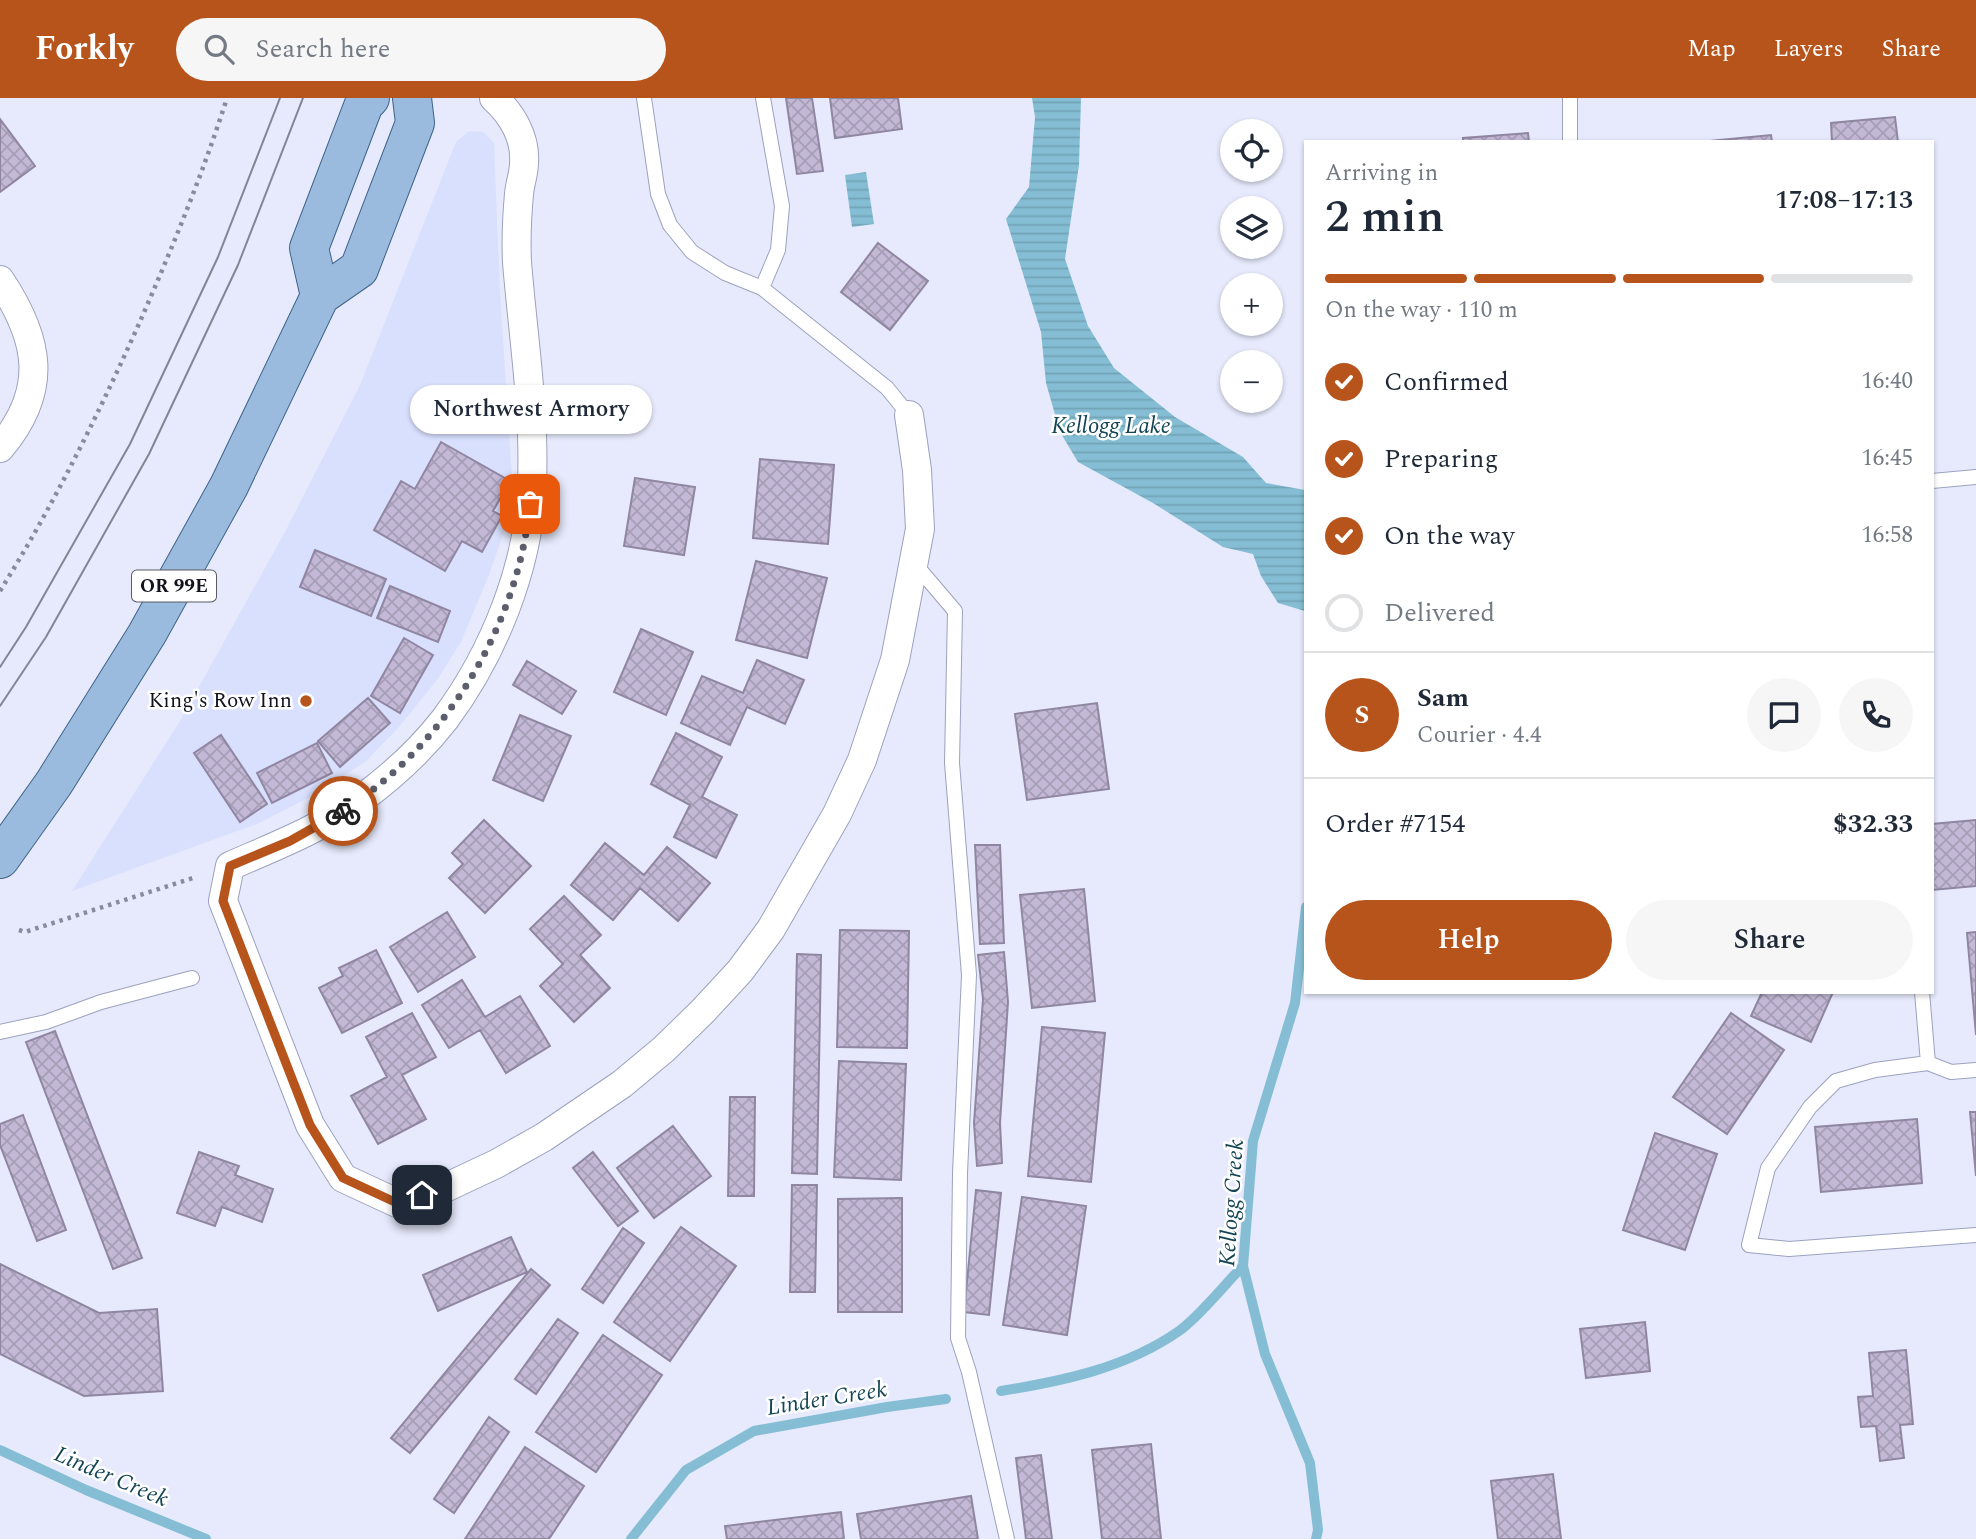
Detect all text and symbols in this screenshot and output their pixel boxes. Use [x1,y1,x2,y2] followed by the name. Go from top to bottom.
[176,18,666,81] search box
[35,24,134,74] text: Forkly
[256,29,390,69] text: Search here
[200,30,238,68] icon: search
[1687,31,1736,67] text: Map
[1774,31,1844,67] text: Layers
[1882,31,1941,67] text: Share
[1220,119,1283,413] map controls
[1220,119,1283,182] button: locate
[1325,156,1438,191] text: Arriving in
[1775,180,1913,220] text: 17:08–17:13
[1325,182,1444,252] text: 2 min
[1220,196,1283,259] button: layers
[1220,273,1283,336] button: +
[1325,293,1518,328] text: On the way · 110 m
[1220,350,1283,413] button: −
[1384,362,1509,402] text: Confirmed
[1325,363,1363,401] icon: check
[1861,364,1913,399] text: 16:40
[409,385,651,434] callout: Northwest Armory
[433,392,629,427] text: Northwest Armory
[1051,409,1171,444] water label: Kellogg Lake
[1384,439,1498,479] text: Preparing
[1325,440,1363,478] icon: check
[1861,441,1913,476] text: 16:45
[500,474,560,534] pin
[511,485,549,523] icon: bag
[1384,516,1515,556] text: On the way
[1325,517,1363,555] icon: check
[1861,518,1913,553] text: 16:58
[132,570,216,601] road number: OR 99E
[1384,593,1495,633] text: Delivered
[1417,678,1469,718] text: Sam
[1747,678,1821,752] button: chat
[1839,678,1913,752] button: phone
[148,685,292,717] place label: King's Row Inn
[298,693,314,709] marker: King's Row Inn
[1355,695,1369,735] text: S
[1417,718,1542,753] text: Courier · 4.4
[308,776,378,846] courier
[324,792,362,830] icon: bike
[1325,804,1465,844] text: Order #7154
[1833,804,1913,844] text: $32.33
[1325,900,1612,980] button: Help
[1626,900,1913,980] button: Share
[1210,1138,1254,1268] water label: Kellogg Creek
[392,1165,452,1225] pin
[403,1176,441,1214] icon: home
[764,1372,890,1426] water label: Linder Creek
[48,1437,174,1517] water label: Linder Creek

